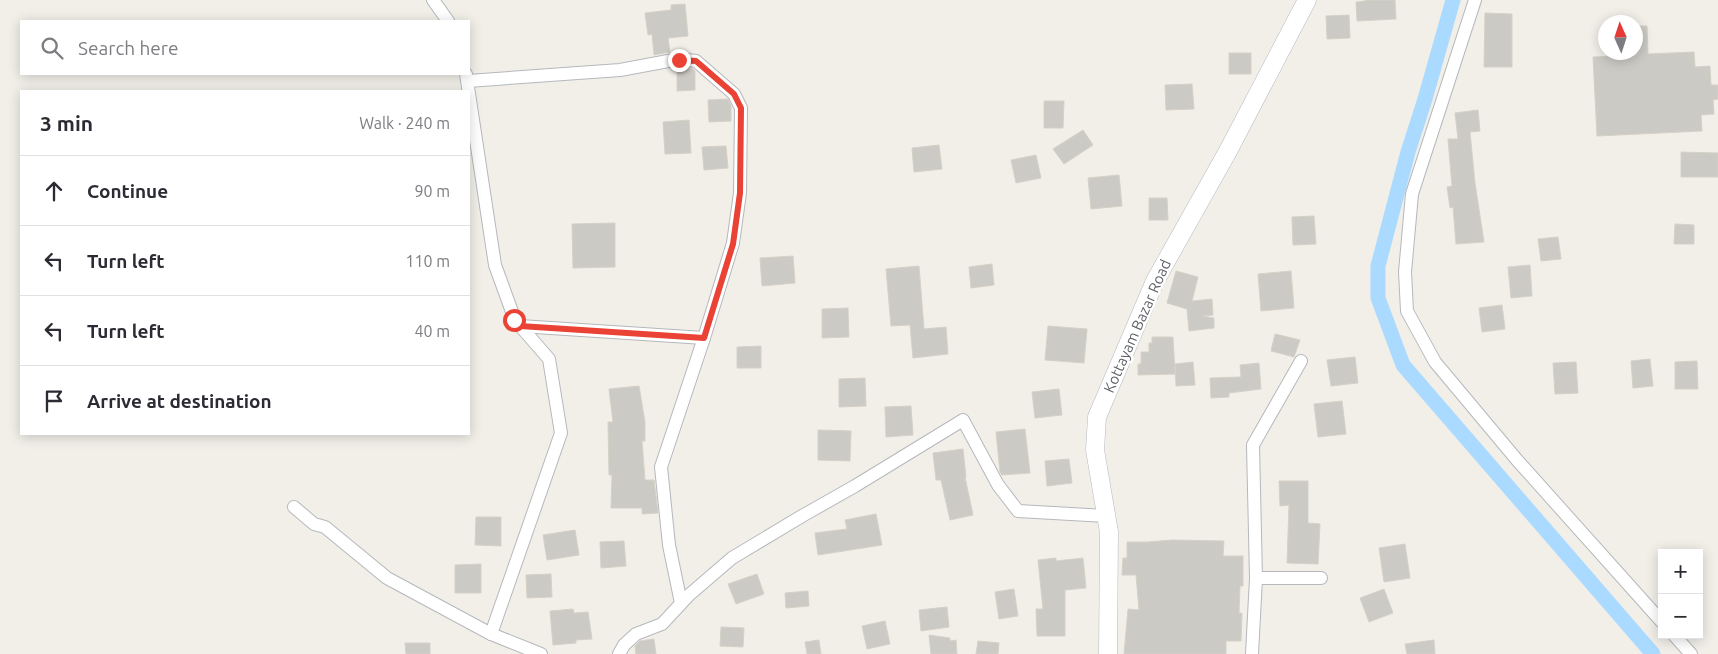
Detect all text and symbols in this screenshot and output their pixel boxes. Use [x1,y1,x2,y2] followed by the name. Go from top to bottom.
[1598,15,1643,60] north arrow
[20,20,470,75] search box
[38,34,66,62] icon: search
[78,37,178,59] text: Search here
[668,49,691,72] route end
[40,111,93,135] text: 3 min
[359,114,450,132] text: Walk · 240 m
[40,177,68,205] icon: ahead
[87,180,168,202] text: Continue
[414,182,450,200] text: 90 m
[40,247,68,275] icon: left
[87,250,165,272] text: Turn left
[405,252,450,270] text: 110 m
[1100,257,1174,395] street label: Kottayam Bazar Road
[503,309,526,332] route start
[40,317,68,345] icon: left
[87,320,165,342] text: Turn left
[414,322,450,340] text: 40 m
[40,387,68,415] icon: arrive
[87,390,272,412] text: Arrive at destination
[1658,549,1703,639] map controls
[1658,549,1703,594] button: +
[1658,594,1703,639] button: −

